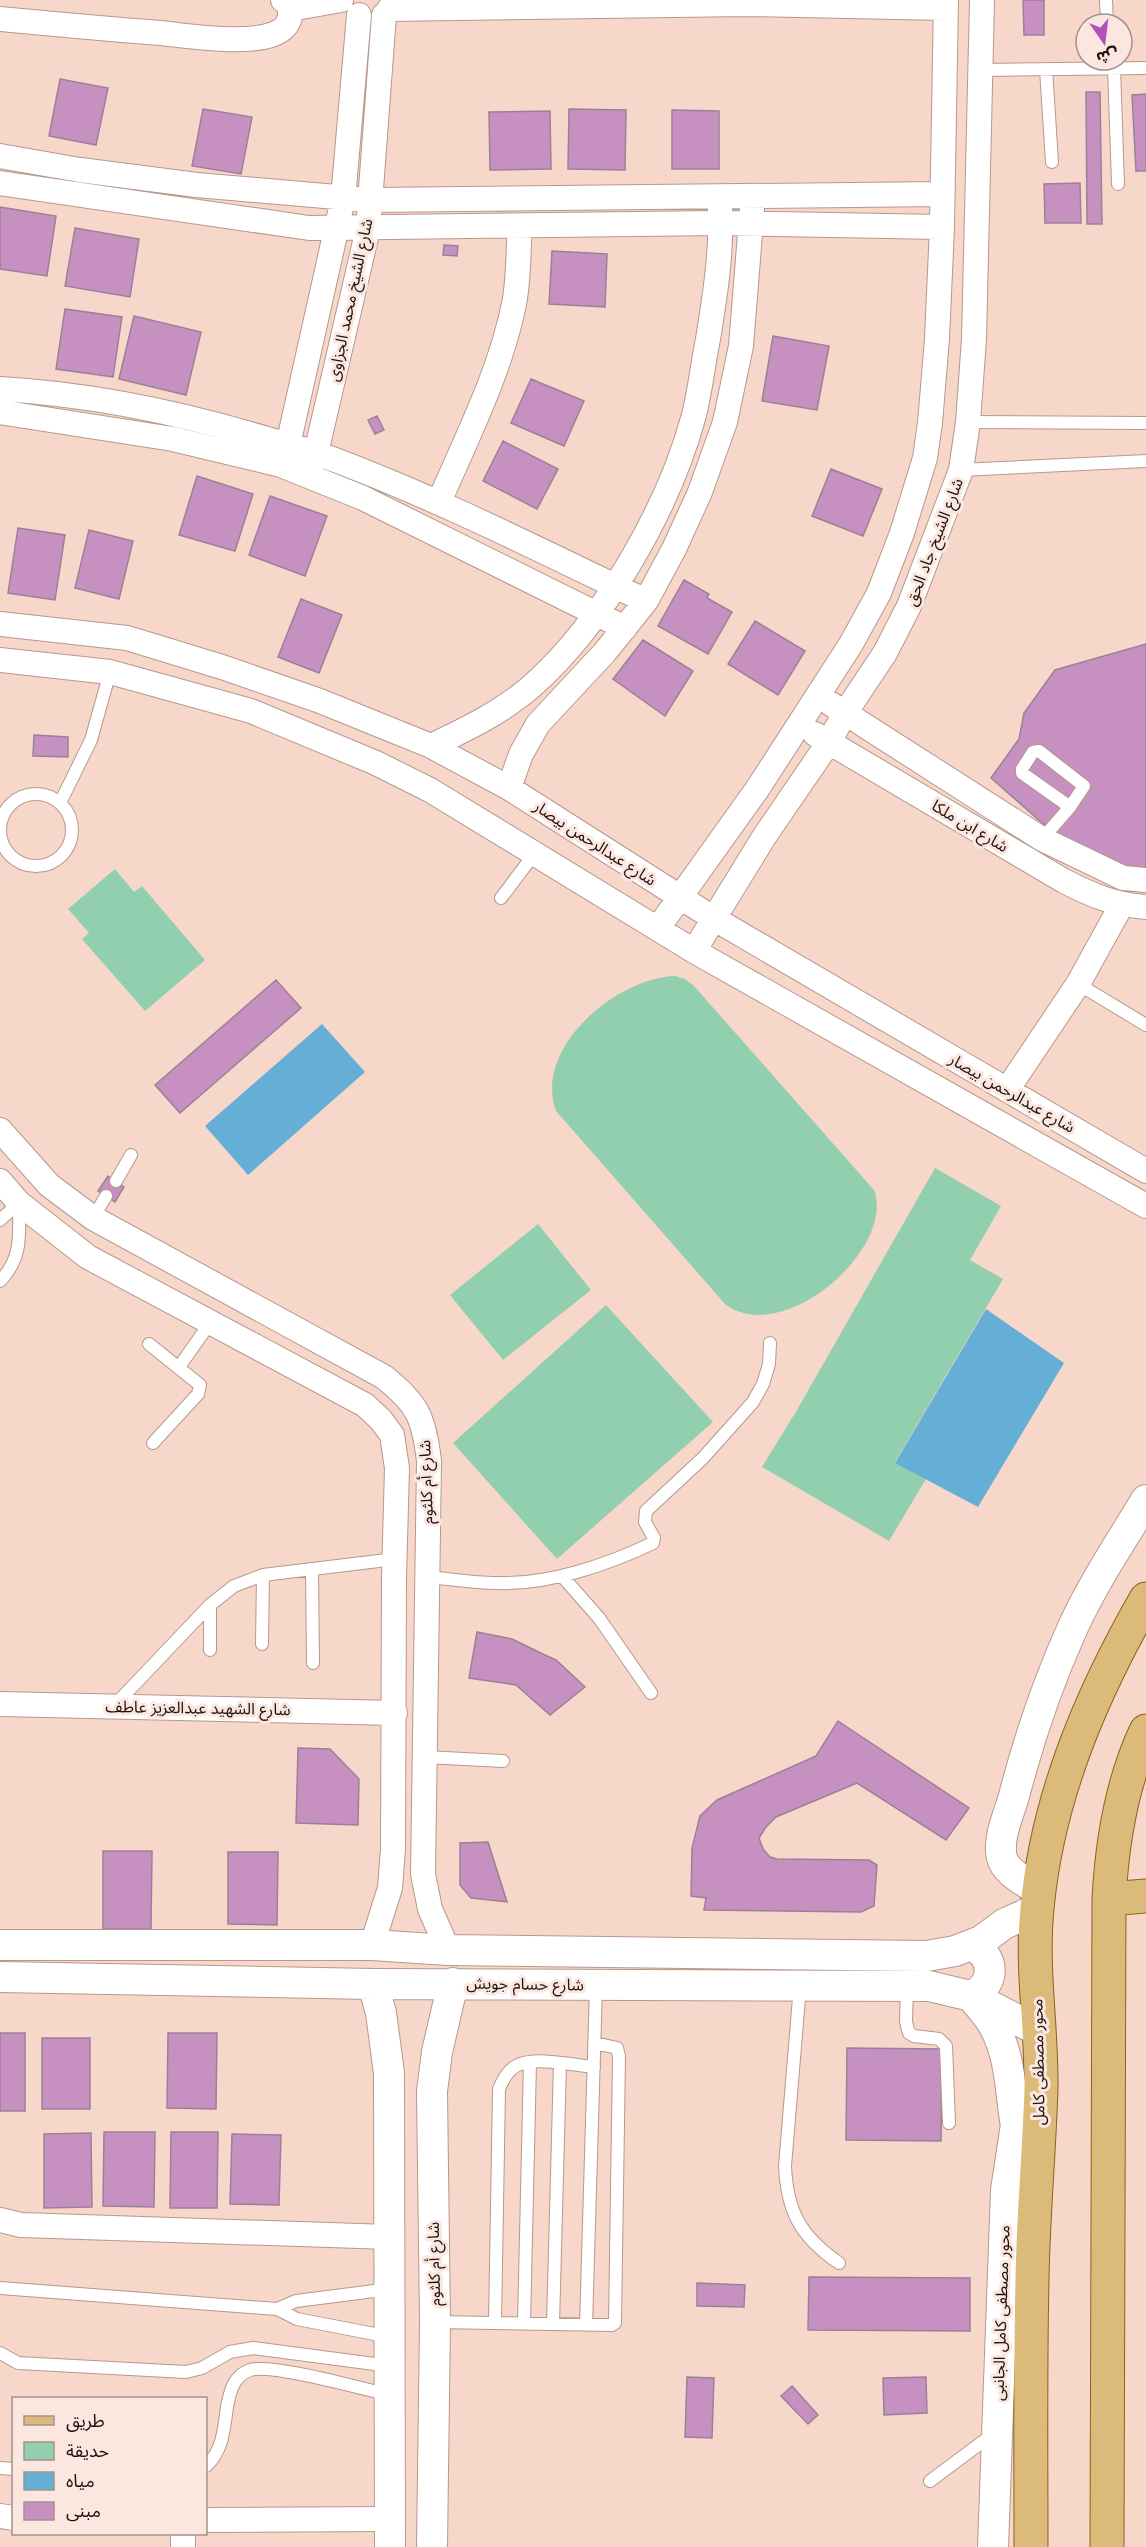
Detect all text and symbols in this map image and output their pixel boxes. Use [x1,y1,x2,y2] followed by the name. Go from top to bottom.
[1074,12,1134,72] north arrow
[1094,44,1120,67] text: ش
[324,217,379,384] street label: شارع الشيخ محمد الجزاوى
[902,476,970,610] street label: شارع الشيخ جاد الحق
[528,797,659,892] street label: شارع عبدالرحمن بيصار
[927,797,1011,859] street label: شارع ابن ملكا
[943,1050,1078,1139] street label: شارع عبدالرحمن بيصار
[415,1439,440,1524] street label: شارع أم كلثوم
[105,1698,291,1722] street label: شارع الشهيد عبدالعزيز عاطف
[466,1974,584,1998] street label: شارع حسام جويش
[1028,1998,1049,2126] street label: محور مصطفى كامل
[424,2222,447,2306] street label: شارع أم كلثوم
[989,2225,1014,2401] street label: محور مصطفى كامل الجانبى
[12,2397,207,2535] legend
[66,2411,105,2432] text: طريق
[66,2441,109,2461] text: حديقة
[66,2471,95,2491] text: مياه
[66,2501,101,2522] text: مبنى

